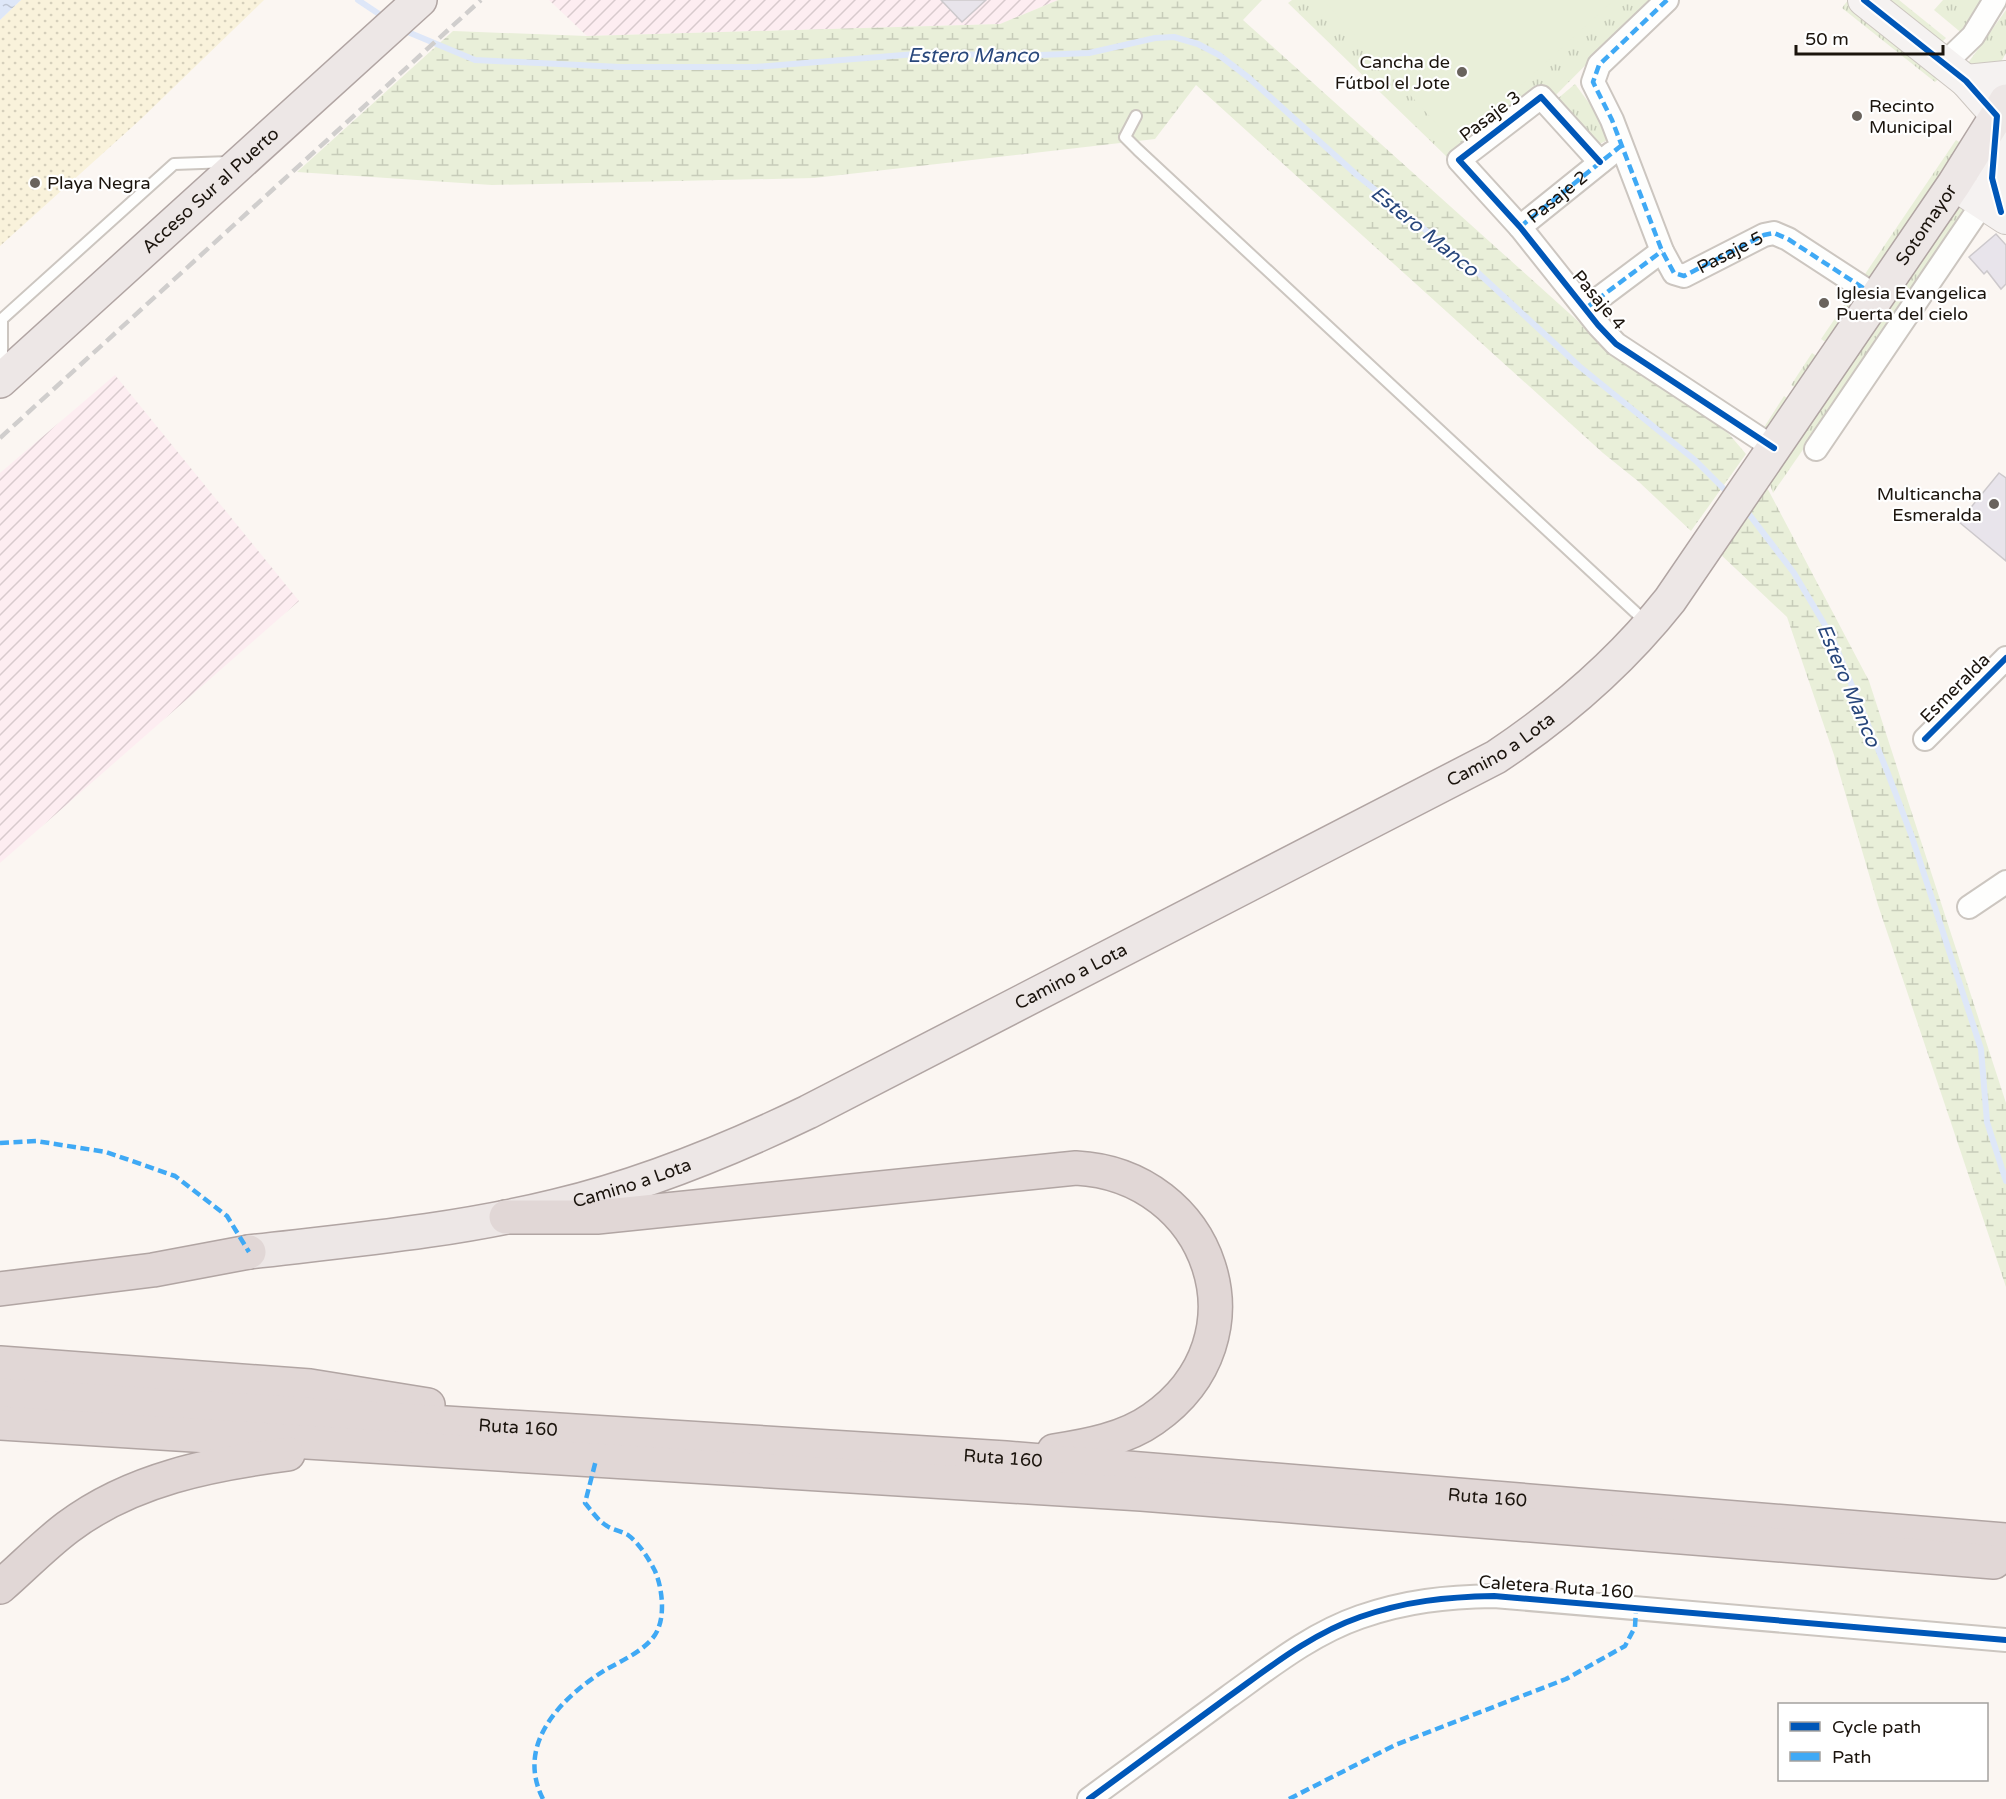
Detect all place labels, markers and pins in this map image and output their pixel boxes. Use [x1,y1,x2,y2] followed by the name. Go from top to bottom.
[1335,51,1450,94] place label: Cancha de Fútbol el Jote
[1455,65,1469,79] marker: Cancha de Fútbol el Jote
[1869,95,1953,138] place label: Recinto Municipal
[1850,109,1864,123] marker: Recinto Municipal
[47,172,151,194] place label: Playa Negra
[28,176,42,190] marker: Playa Negra
[1836,282,1987,325] place label: Iglesia Evangelica Puerta del cielo
[1817,296,1831,310] marker: Iglesia Evangelica Puerta del cielo
[1877,483,1982,526] place label: Multicancha Esmeralda
[1987,497,2001,511] marker: Multicancha Esmeralda

